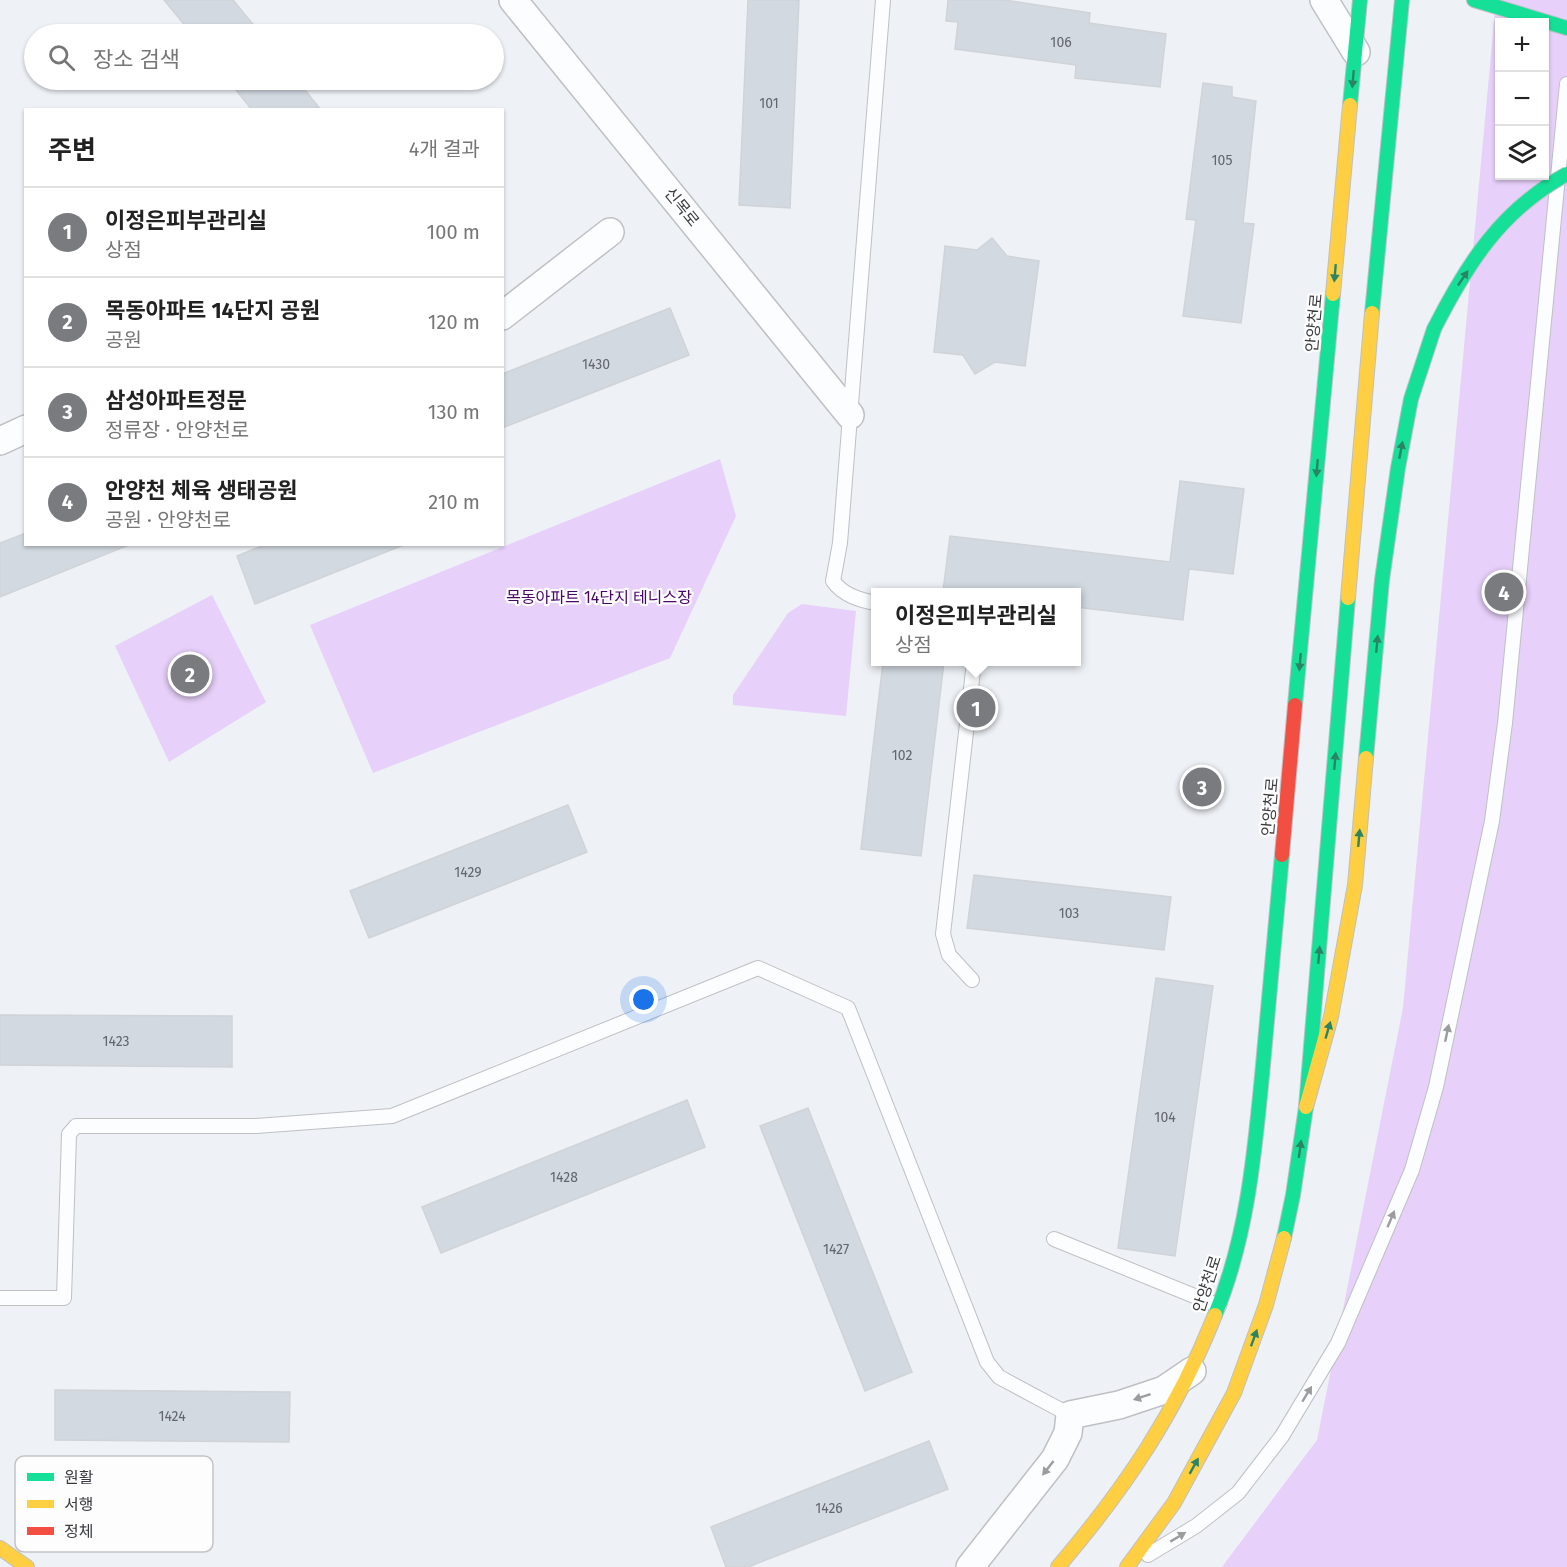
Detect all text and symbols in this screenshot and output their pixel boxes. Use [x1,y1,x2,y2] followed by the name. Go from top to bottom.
[1495,18,1549,180] map controls
[1495,18,1549,72] button: +
[24,24,504,90] search box
[1050,34,1072,51] house number: 106
[45,41,78,74] icon: search
[93,46,180,73] text: 장소 검색
[1348,70,1358,89] one-way arrow
[1495,72,1549,126] button: −
[759,95,779,112] house number: 101
[1495,126,1549,180] button: layers
[48,135,96,166] text: 주변
[409,137,480,161] text: 4개 결과
[1212,152,1232,169] house number: 105
[661,184,703,230] street label: 신목로
[105,207,267,234] text: 이정은피부관리실
[63,220,72,244] text: 1
[427,220,480,244] text: 100 m
[105,238,142,262] text: 상점
[1330,264,1340,283] one-way arrow
[1458,270,1469,286] one-way arrow
[1302,293,1326,353] street label: 안양천로
[105,297,320,324] text: 목동아파트 14단지 공원
[62,310,73,334] text: 2
[428,310,480,334] text: 120 m
[105,328,142,352] text: 공원
[582,356,610,373] house number: 1430
[105,387,247,414] text: 삼성아파트정문
[62,400,73,424] text: 3
[428,400,480,424] text: 130 m
[105,418,249,442] text: 정류장 · 안양천로
[1397,441,1406,460] one-way arrow
[1312,458,1322,477] one-way arrow
[105,477,298,504] text: 안양천 체육 생태공원
[62,490,73,514] text: 4
[428,490,480,514] text: 210 m
[105,508,231,532] text: 공원 · 안양천로
[1484,570,1524,614] pin: 4
[506,588,692,607] park label: 목동아파트 14단지 테니스장
[871,588,1081,666] popup
[895,602,1057,629] text: 이정은피부관리실
[895,633,932,657] text: 상점
[1372,634,1381,653] one-way arrow
[170,652,210,696] pin: 2
[1295,652,1304,671] one-way arrow
[956,686,996,730] pin: 1
[892,747,912,764] house number: 102
[1330,751,1340,770] one-way arrow
[1182,764,1222,810] pin: 3
[1258,777,1282,837] street label: 안양천로
[1354,828,1364,847] one-way arrow
[454,864,482,881] house number: 1429
[1059,905,1079,922] house number: 103
[1314,946,1323,965] one-way arrow
[629,985,658,1014] your location
[1324,1021,1333,1039] one-way arrow
[1443,1023,1452,1042] one-way arrow
[102,1033,130,1050] house number: 1423
[1154,1109,1176,1126] house number: 104
[1295,1140,1304,1159] one-way arrow
[550,1169,578,1186] house number: 1428
[1387,1210,1396,1228] one-way arrow
[823,1241,849,1258] house number: 1427
[1189,1253,1225,1315] street label: 안양천로
[1250,1329,1259,1347] one-way arrow
[1301,1386,1312,1402] one-way arrow
[1133,1393,1151,1403] one-way arrow
[158,1408,186,1425] house number: 1424
[15,1456,213,1552] legend
[1189,1458,1200,1474] one-way arrow
[1042,1460,1055,1476] one-way arrow
[64,1468,94,1487] text: 원활
[64,1495,93,1514] text: 서행
[815,1500,843,1517] house number: 1426
[64,1522,93,1541] text: 정체
[1170,1532,1187,1542] one-way arrow

